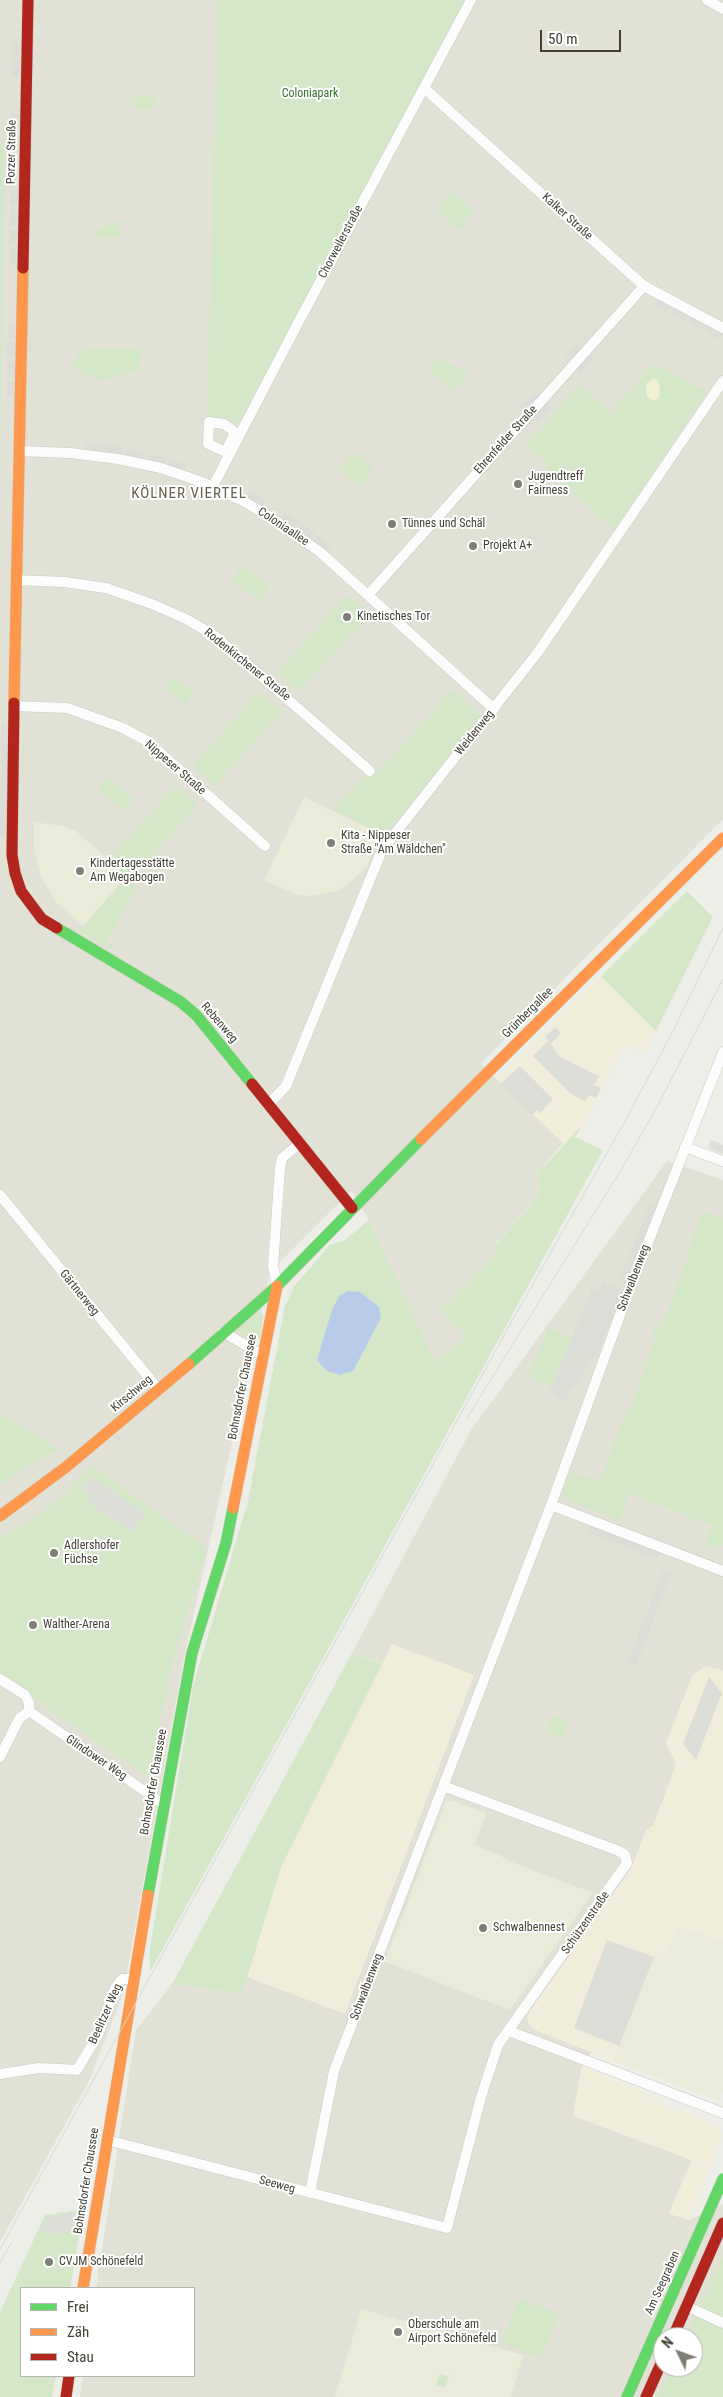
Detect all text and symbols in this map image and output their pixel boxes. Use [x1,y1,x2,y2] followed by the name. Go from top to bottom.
[543,20,624,52] scale bar
[548,30,578,48] text: 50 m
[282,87,338,101] park label: Coloniapark
[4,120,20,184] street label: Porzer Straße
[539,191,595,243] street label: Kalker Straße
[316,203,366,281] street label: Chorweilerstraße
[471,403,541,477] street label: Ehrenfelder Straße
[528,470,583,498] place label: Jugendtreff Fairness
[512,478,524,490] marker: Jugendtreff Fairness
[129,485,249,503] district label: KÖLNER VIERTEL
[255,505,311,549] street label: Coloniaallee
[402,517,485,531] place label: Tünnes und Schäl
[386,518,398,530] marker: Tünnes und Schäl
[483,539,532,553] place label: Projekt A+
[467,540,479,552] marker: Projekt A+
[357,610,430,624] place label: Kinetisches Tor
[341,611,353,623] marker: Kinetisches Tor
[201,626,293,704] street label: Rodenkirchener Straße
[452,707,498,759] street label: Weidenweg
[142,738,208,798] street label: Nippeser Straße
[341,829,446,857] place label: Kita - Nippeser Straße "Am Wäldchen"
[325,837,337,849] marker: Kita - Nippeser Straße "Am Wäldchen"
[90,857,174,885] place label: Kindertagesstätte Am Wegabogen
[74,865,86,877] marker: Kindertagesstätte Am Wegabogen
[500,985,556,1041] street label: Grünbergallee
[198,1000,240,1046] street label: Rebenweg
[615,1242,653,1314] street label: Schwalbenweg
[56,1267,102,1319] street label: Gärtnerweg
[226,1333,260,1441] street label: Bohnsdorfer Chaussee
[109,1373,155,1415] street label: Kirschweg
[64,1539,119,1567] place label: Adlershofer Füchse
[48,1547,60,1559] marker: Adlershofer Füchse
[43,1618,110,1632] place label: Walther-Arena
[27,1619,39,1631] marker: Walther-Arena
[138,1728,170,1836] street label: Bohnsdorfer Chaussee
[63,1732,129,1784] street label: Glindower Weg
[559,1889,613,1957] street label: Schützenstraße
[493,1921,565,1935] place label: Schwalbennest
[477,1922,489,1934] marker: Schwalbennest
[348,1951,386,2023] street label: Schwalbenweg
[86,1982,126,2046] street label: Beelitzer Weg
[71,2127,103,2235] street label: Bohnsdorfer Chaussee
[257,2173,297,2197] street label: Seeweg
[642,2249,684,2317] street label: Am Seegraben
[59,2255,143,2269] place label: CVJM Schönefeld
[43,2256,55,2268] marker: CVJM Schönefeld
[20,2287,195,2377] legend
[67,2298,89,2316] text: Frei
[408,2318,497,2346] place label: Oberschule am Airport Schönefeld
[67,2323,89,2341] text: Zäh
[392,2326,404,2338] marker: Oberschule am Airport Schönefeld
[653,2327,703,2377] north arrow
[659,2334,676,2351] text: N
[67,2348,94,2366] text: Stau

